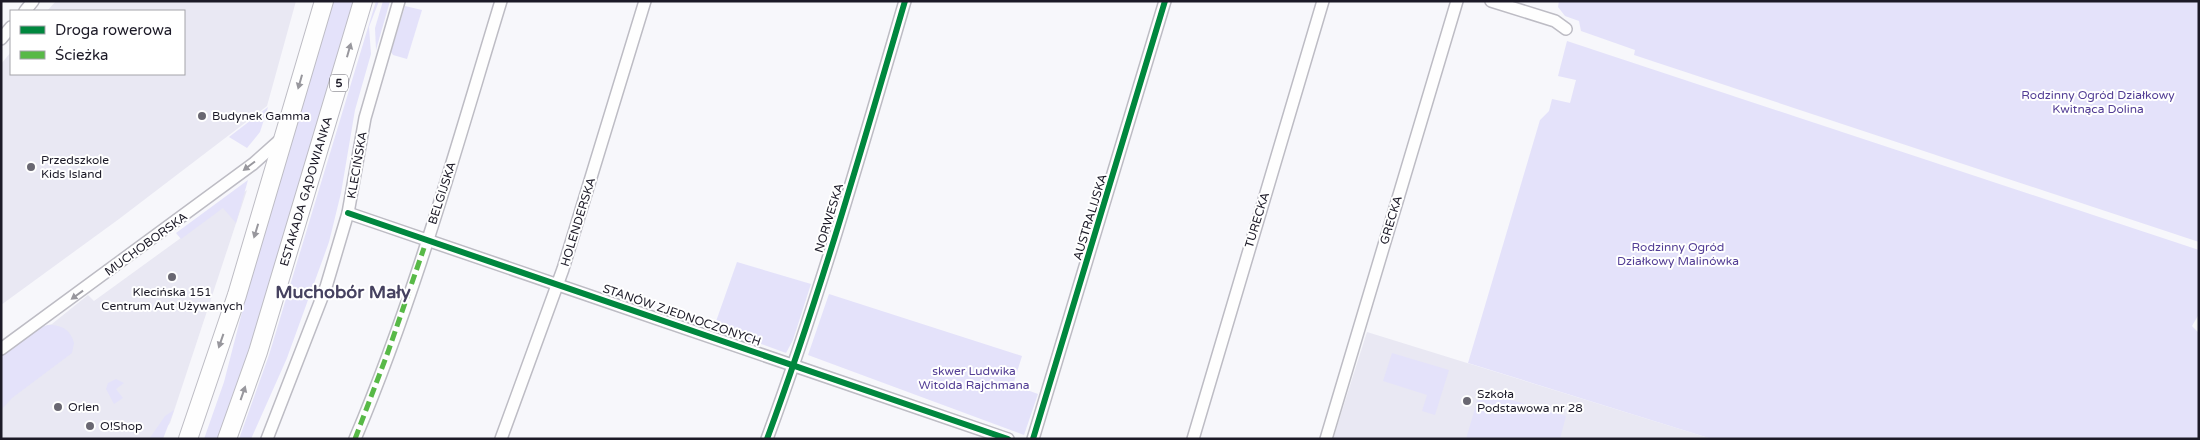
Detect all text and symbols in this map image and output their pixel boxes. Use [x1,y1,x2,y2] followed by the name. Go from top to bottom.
[10,10,185,75] legend
[55,21,172,39] text: Droga rowerowa
[345,43,353,58] one-way arrow
[55,46,108,64] text: Ścieżka
[296,74,304,89] one-way arrow
[330,75,348,92] road number: 5
[2021,88,2175,116] park label: Rodzinny Ogród Działkowy Kwitnąca Dolina
[212,109,310,123] place label: Budynek Gamma
[196,110,208,122] marker: Budynek Gamma
[277,115,335,268] street label: ESTAKADA GĄDOWIANKA
[344,130,370,200] street label: KLECIŃSKA
[41,153,109,181] place label: Przedszkole Kids Island
[425,160,459,226] street label: BELGIJSKA
[25,161,37,173] marker: Przedszkole Kids Island
[243,161,256,172] one-way arrow
[1070,172,1110,262] street label: AUSTRALIJSKA
[558,176,598,268] street label: HOLENDERSKA
[812,182,846,254] street label: NORWESKA
[1242,190,1272,250] street label: TURECKA
[1377,194,1405,246] street label: GRECKA
[102,209,190,279] street label: MUCHOBORSKA
[251,223,259,238] one-way arrow
[1617,240,1739,268] park label: Rodzinny Ogród Działkowy Malinówka
[166,271,178,283] marker: Klecińska 151 Centrum Aut Używanych
[275,281,411,303] district label: Muchobór Mały
[601,281,763,349] street label: STANÓW ZJEDNOCZONYCH
[101,285,243,313] place label: Klecińska 151 Centrum Aut Używanych
[70,290,84,300] one-way arrow
[217,333,224,348] one-way arrow
[918,364,1030,392] park label: skwer Ludwika Witolda Rajchmana
[240,385,248,400] one-way arrow
[1477,387,1583,415] place label: Szkoła Podstawowa nr 28
[1461,395,1473,407] marker: Szkoła Podstawowa nr 28
[68,400,99,414] place label: Orlen
[52,401,64,413] marker: Orlen
[100,419,143,433] place label: O!Shop
[84,420,96,432] marker: O!Shop

